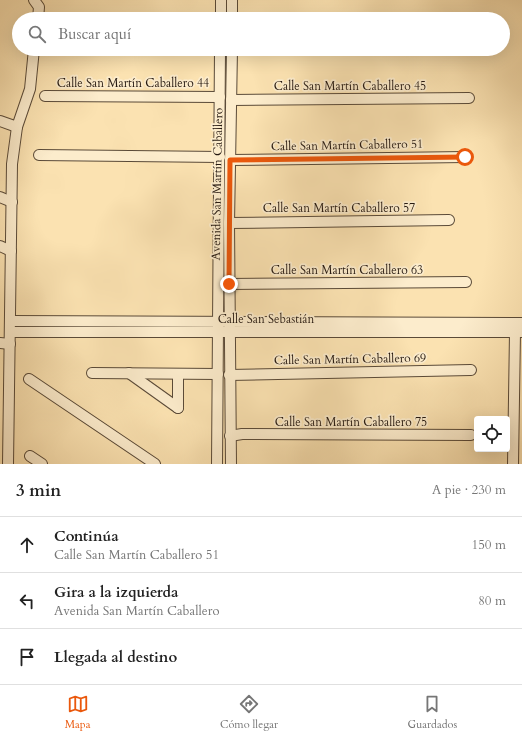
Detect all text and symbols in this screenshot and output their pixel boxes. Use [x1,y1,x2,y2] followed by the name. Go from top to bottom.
[12,12,510,56] search box
[26,23,48,45] icon: search
[58,24,131,44] text: Buscar aquí
[57,75,209,91] street label: Calle San Martín Caballero 44
[274,78,426,94] street label: Calle San Martín Caballero 45
[208,107,226,261] street label: Avenida San Martín Caballero
[271,136,423,154] street label: Calle San Martín Caballero 51
[456,148,474,166] route start
[263,200,415,216] street label: Calle San Martín Caballero 57
[271,262,423,278] street label: Calle San Martín Caballero 63
[220,275,238,293] route end
[218,311,315,327] street label: Calle San Sebastián
[274,350,426,368] street label: Calle San Martín Caballero 69
[275,414,427,430] street label: Calle San Martín Caballero 75
[474,416,510,452] map controls
[474,416,510,452] button: locate
[16,479,61,502] text: 3 min
[432,481,506,499] text: A pie · 230 m
[54,526,119,546] text: Continúa
[16,534,38,556] icon: ahead
[472,536,506,554] text: 150 m
[54,546,219,564] text: Calle San Martín Caballero 51
[54,582,178,602] text: Gira a la izquierda
[16,590,38,612] icon: left
[478,592,506,610] text: 80 m
[54,602,220,620] text: Avenida San Martín Caballero
[16,646,38,668] icon: arrive
[54,647,177,667] text: Llegada al destino
[65,693,90,732] tab: Mapa
[220,693,278,732] tab: Cómo llegar
[408,693,457,732] tab: Guardados

